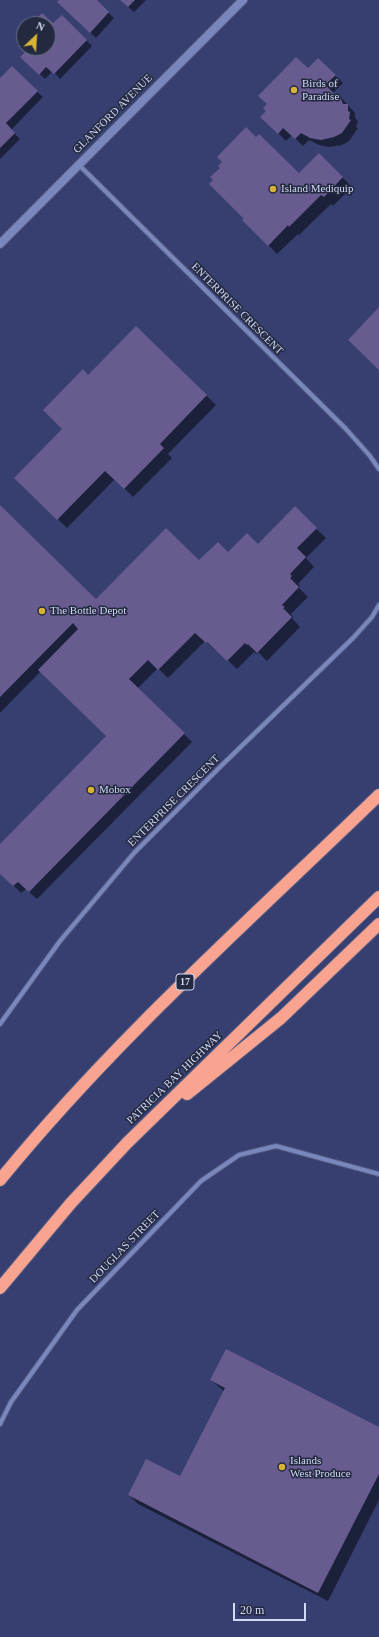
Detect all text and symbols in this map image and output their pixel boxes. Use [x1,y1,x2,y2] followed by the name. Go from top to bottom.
[16,16,56,56] north arrow
[35,19,47,33] text: N
[71,72,155,156] street label: GLANFORD AVENUE
[302,77,339,103] place label: Birds of Paradise
[289,85,299,95] marker: Birds of Paradise
[281,182,353,196] place label: Island Mediquip
[268,184,278,194] marker: Island Mediquip
[188,260,286,358] street label: ENTERPRISE CRESCENT
[50,604,126,618] place label: The Bottle Depot
[37,606,47,616] marker: The Bottle Depot
[125,752,223,850] street label: ENTERPRISE CRESCENT
[99,783,131,797] place label: Mobox
[86,785,96,795] marker: Mobox
[176,974,194,990] road number: 17
[124,1029,226,1127] street label: PATRICIA BAY HIGHWAY
[87,1208,163,1286] street label: DOUGLAS STREET
[290,1454,351,1480] place label: Islands West Produce
[277,1462,287,1472] marker: Islands West Produce
[235,1595,308,1621] scale bar
[240,1603,264,1617] text: 20 m

